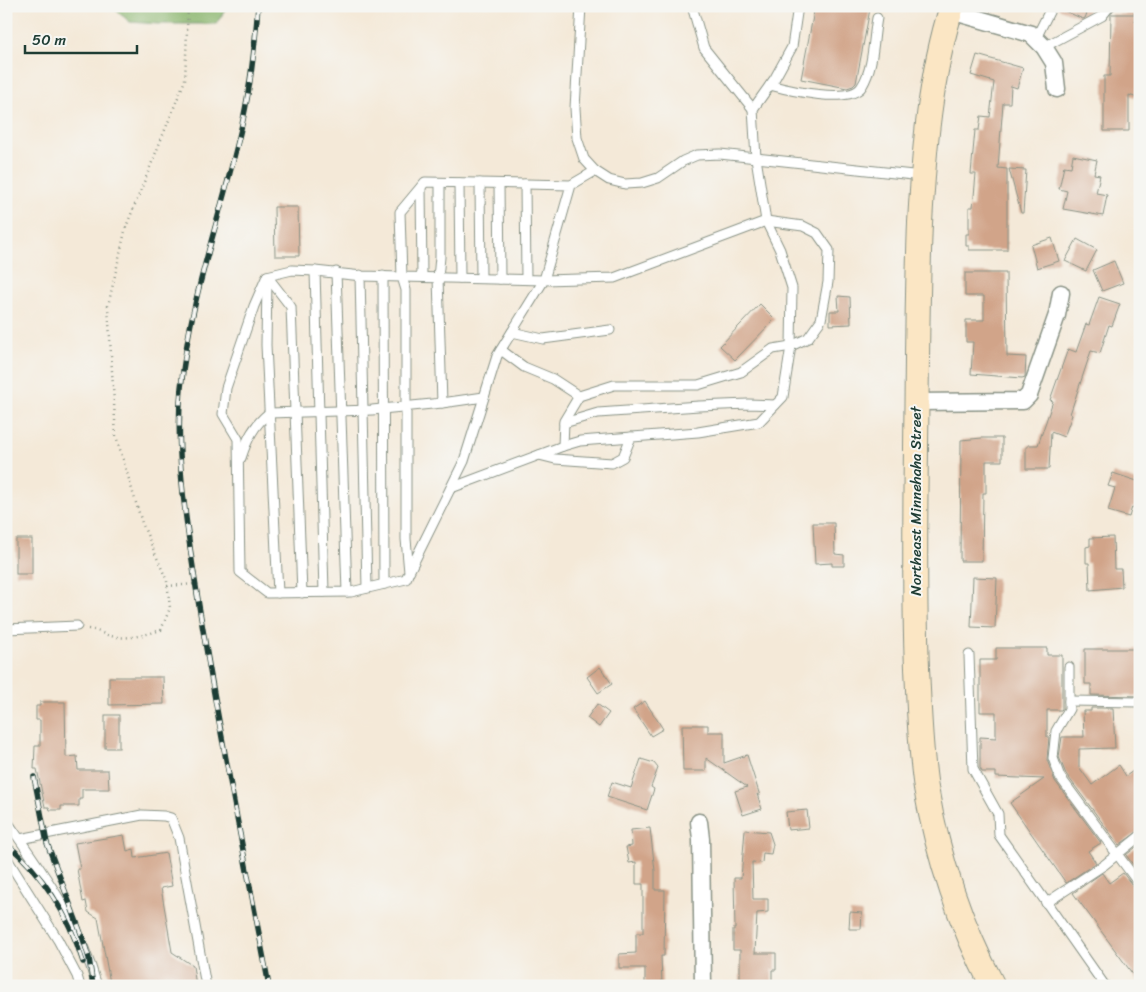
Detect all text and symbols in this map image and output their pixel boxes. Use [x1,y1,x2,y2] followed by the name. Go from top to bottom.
[25,22,138,54] scale bar
[32,27,67,53] text: 50 m
[903,405,929,596] street label: Northeast Minnehaha Street

